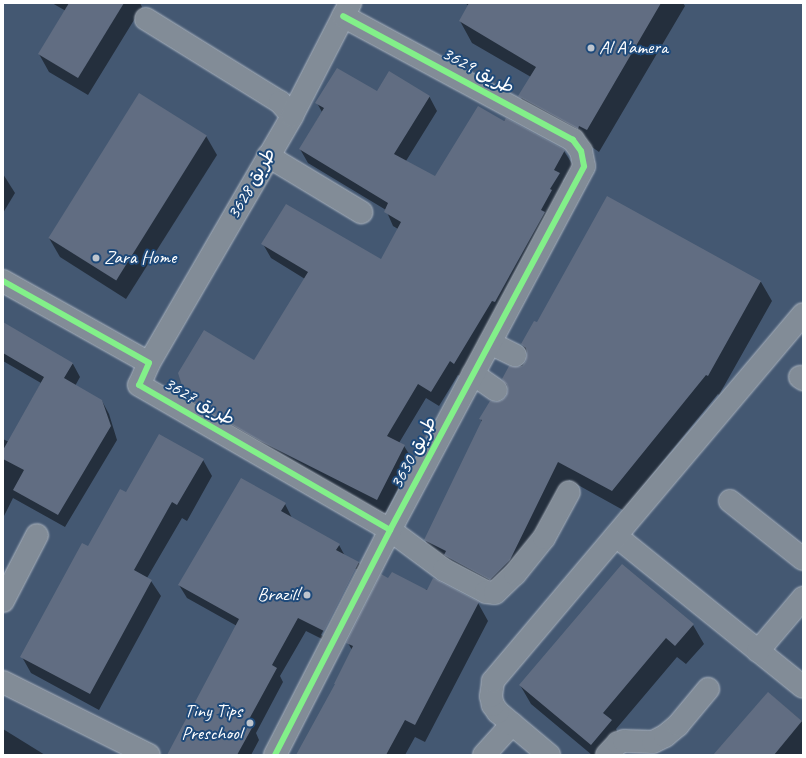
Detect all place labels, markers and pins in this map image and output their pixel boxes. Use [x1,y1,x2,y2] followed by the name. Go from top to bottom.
[599,37,668,59] place label: Al A'amera
[586,43,596,53] marker: Al A'amera
[104,247,175,269] place label: Zara Home
[91,253,101,263] marker: Zara Home
[257,584,299,606] place label: Brazil!
[302,590,312,600] marker: Brazil!
[181,701,242,745] place label: Tiny Tips Preschool
[245,718,255,728] marker: Tiny Tips Preschool

